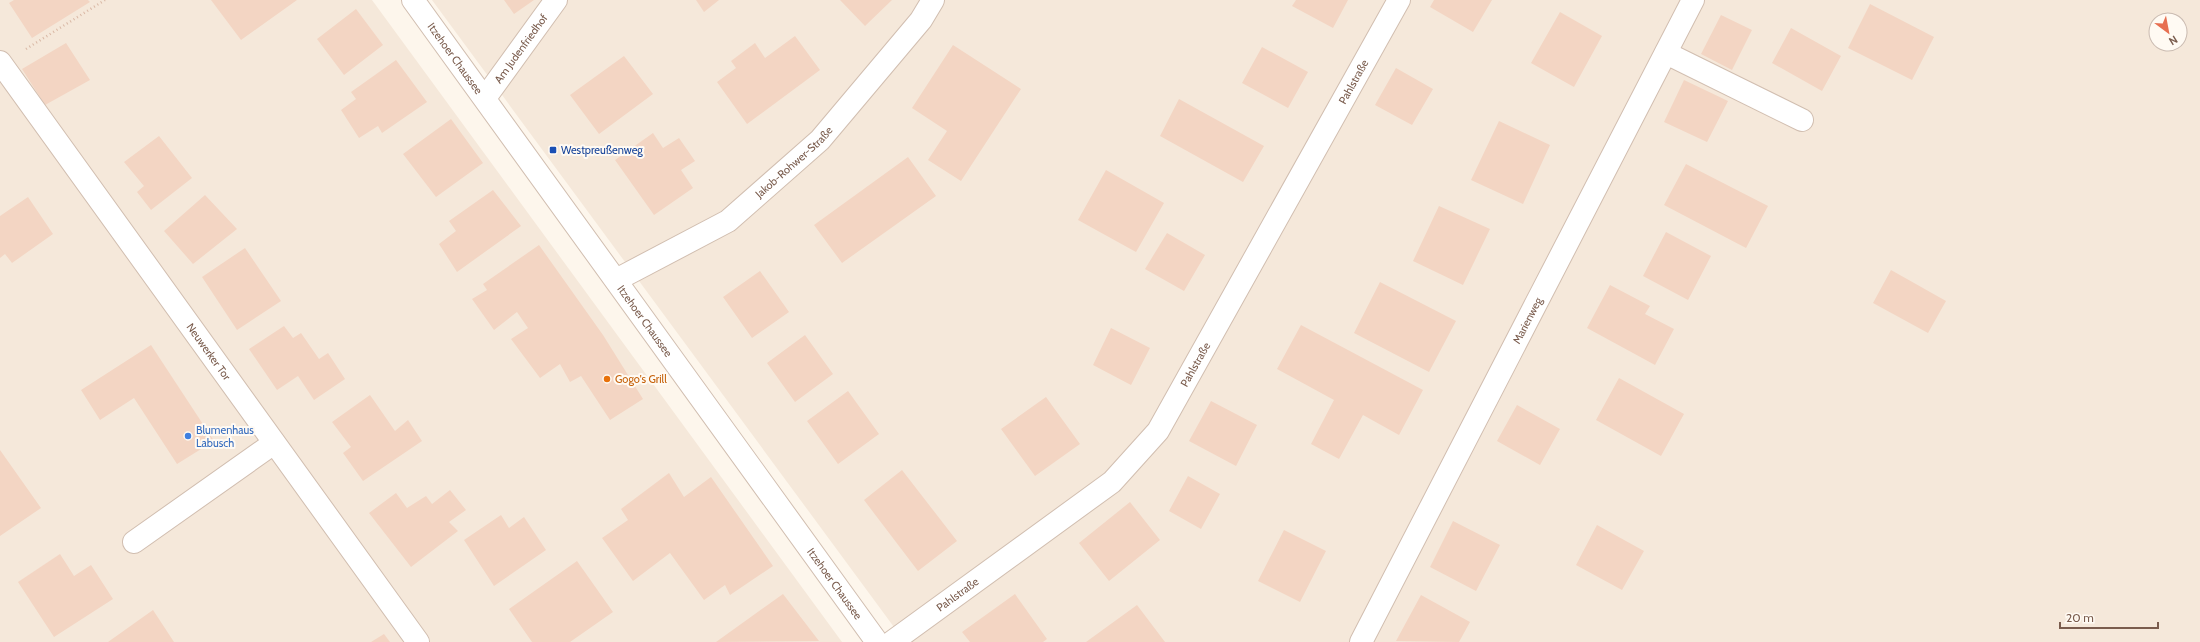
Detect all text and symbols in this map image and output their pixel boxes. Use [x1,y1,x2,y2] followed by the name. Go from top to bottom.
[491,11,551,86] street label: Am Judenfriedhof
[2148,12,2188,52] north arrow
[425,20,486,97] street label: Itzehoer Chaussee
[2166,32,2180,48] text: N
[1335,57,1372,106] street label: Pahlstraße
[752,123,836,201] street label: Jakob-Rohwer-Straße
[561,143,643,157] place label: Westpreußenweg
[548,145,558,155] marker: Westpreußenweg
[614,282,676,360] street label: Itzehoer Chaussee
[1509,294,1545,346] street label: Marienweg
[183,320,234,383] street label: Neuwerker Tor
[1177,339,1213,389] street label: Pahlstraße
[615,372,667,386] place label: Gogo's Grill
[602,374,612,384] marker: Gogo's Grill
[196,423,254,450] place label: Blumenhaus Labusch
[183,431,193,441] marker: Blumenhaus Labusch
[804,545,866,622] street label: Itzehoer Chaussee
[934,574,982,614] street label: Pahlstraße
[2060,604,2158,630] scale bar
[2066,610,2094,625] text: 20 m

